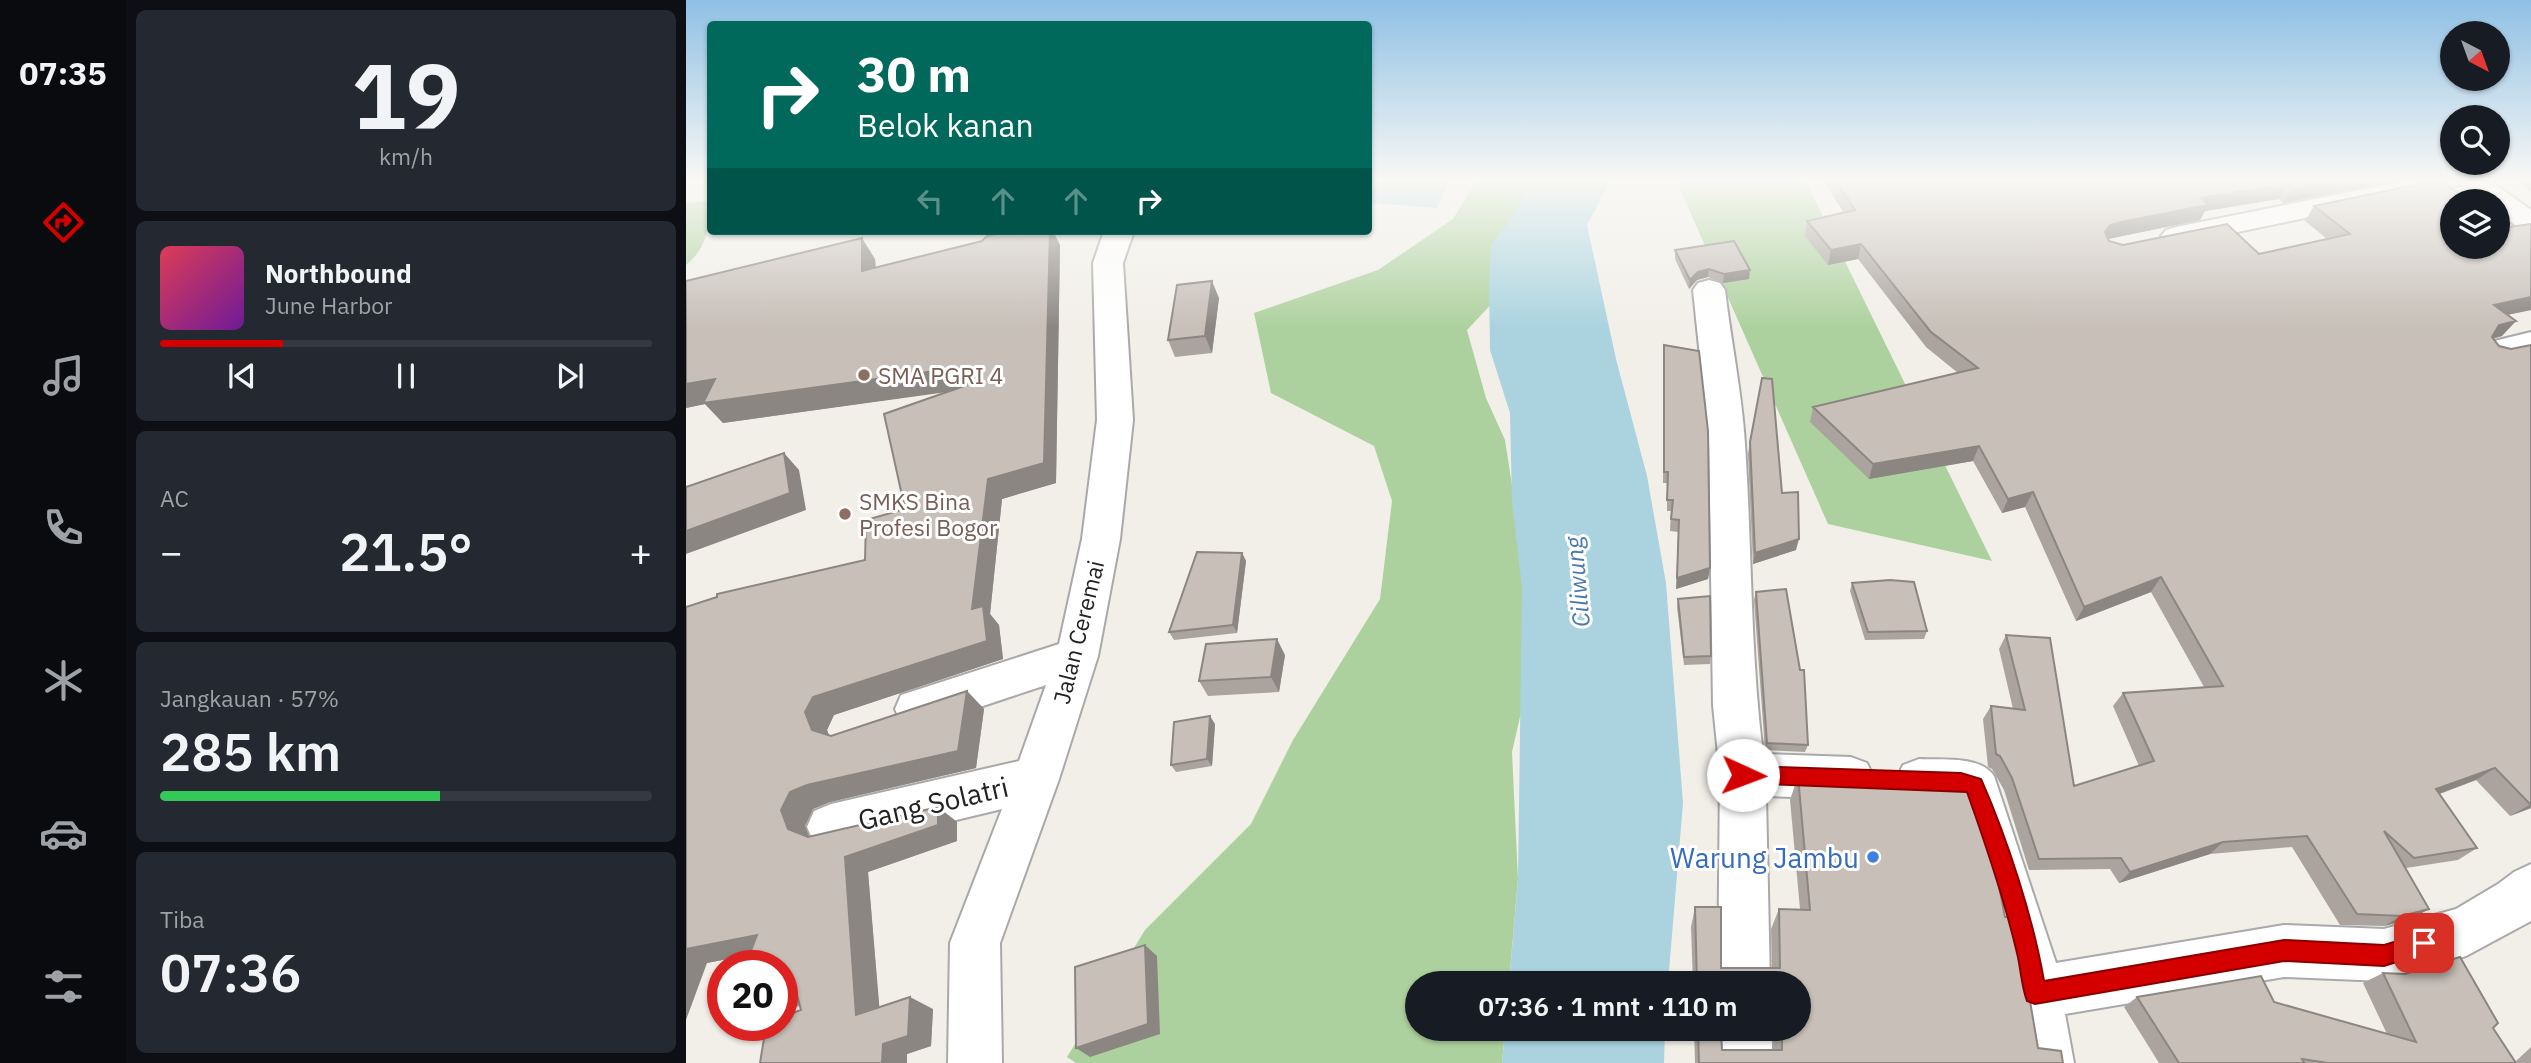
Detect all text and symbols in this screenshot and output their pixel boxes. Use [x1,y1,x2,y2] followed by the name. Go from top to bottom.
[2440,21,2510,91] north arrow
[2440,21,2510,259] map controls
[351,36,461,154] text: 19
[857,42,971,105] text: 30 m
[742,49,833,140] icon: right
[19,52,107,94] text: 07:35
[857,104,1034,146] text: Belok kanan
[2440,105,2510,175] button: search
[379,141,433,171] text: km/h
[911,182,949,220] icon: left
[984,182,1022,220] icon: ahead
[1057,182,1095,220] icon: ahead
[1130,182,1168,220] icon: right
[2440,189,2510,259] button: layers
[39,198,88,247] icon: directions
[265,256,412,290] text: Northbound
[265,290,393,320] text: June Harbor
[39,351,88,400] icon: music
[223,357,261,395] icon: previous
[387,357,425,395] icon: pause
[551,357,589,395] icon: next
[878,360,1003,390] place label: SMA PGRI 4
[856,367,872,383] marker: SMA PGRI 4
[160,483,189,513] text: AC
[859,486,998,542] place label: SMKS Bina Profesi Bogor
[39,503,88,552] icon: phone
[837,506,853,522] marker: SMKS Bina Profesi Bogor
[339,518,473,585] text: 21.5°
[160,527,183,576] text: −
[629,527,652,576] text: +
[1557,534,1597,628] water label: Ciliwung
[1046,557,1110,707] street label: Jalan Ceremai
[39,656,88,705] icon: climate
[160,683,339,713] text: Jangkauan · 57%
[160,718,341,785] text: 285 km
[1706,738,1780,812] position arrow
[854,768,1012,838] street label: Gang Solatri
[39,809,88,858] icon: car
[1670,839,1859,876] place label: Warung Jambu
[1865,849,1881,865] marker: Warung Jambu
[160,904,205,934] text: Tiba
[2394,913,2454,973] pin
[2405,924,2443,962] icon: arrive
[160,939,301,1006] text: 07:36
[707,950,798,1041] speed limit sign: 20
[39,962,88,1011] icon: filters
[1478,989,1738,1023] text: 07:36 · 1 mnt · 110 m

